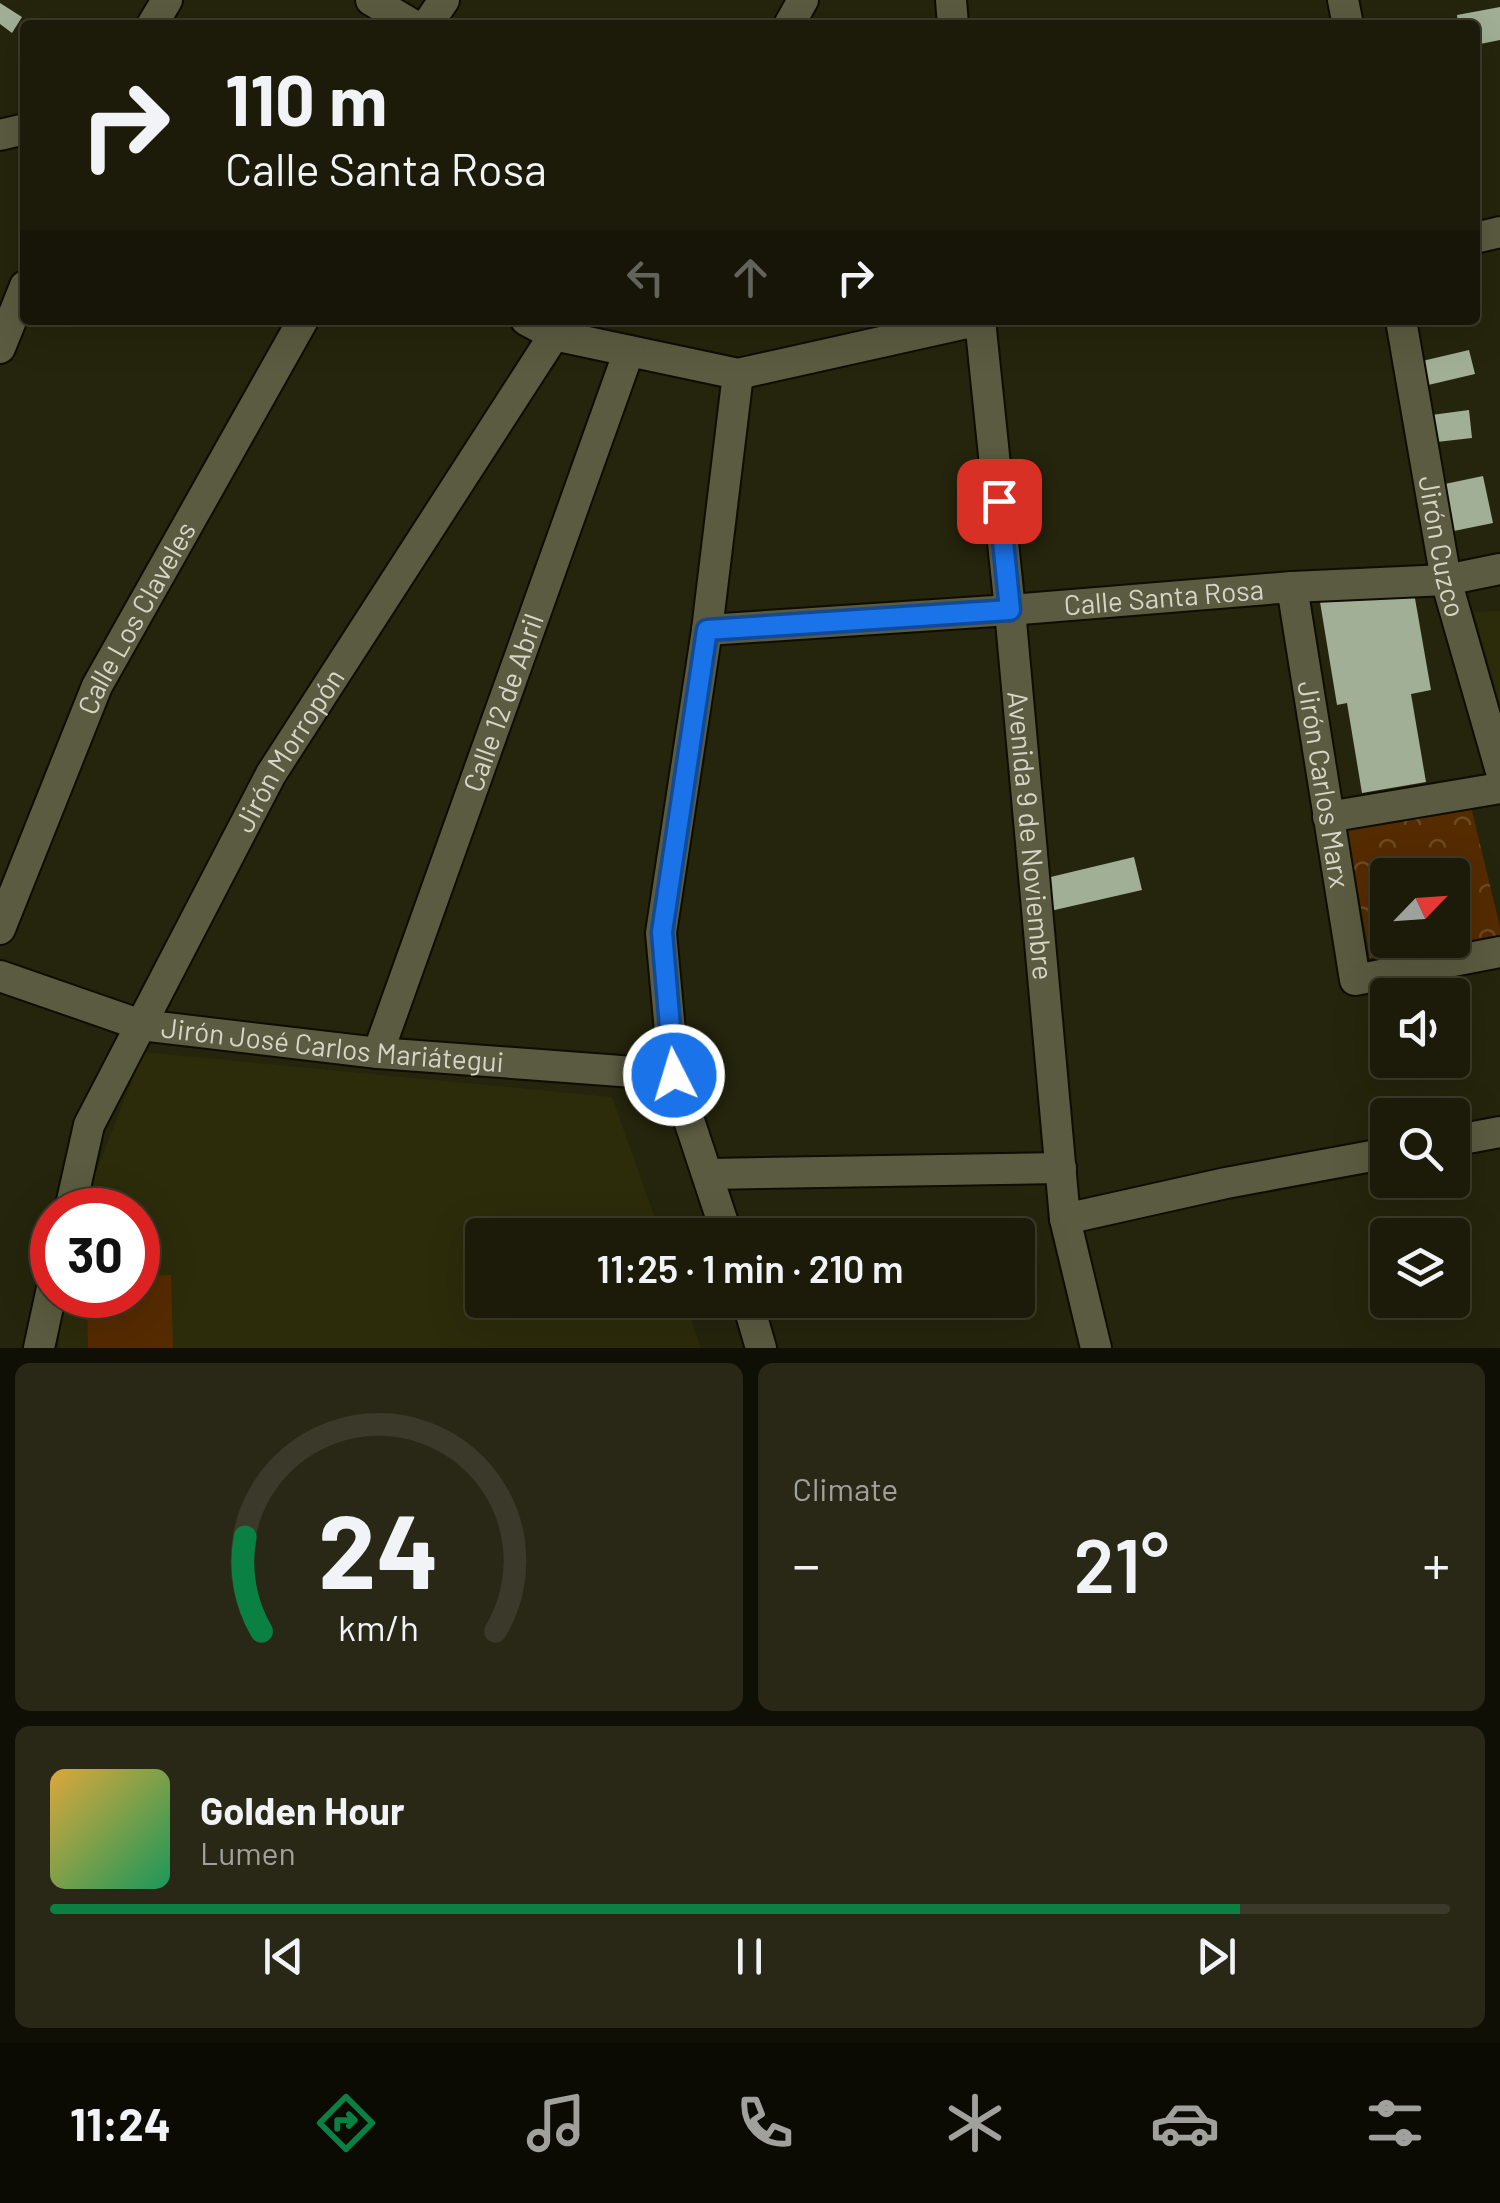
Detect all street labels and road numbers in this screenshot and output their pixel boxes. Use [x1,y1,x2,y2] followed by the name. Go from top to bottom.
[1412,473,1474,621] street label: Jirón Cuzco
[70,515,202,719] street label: Calle Los Claveles
[1062,571,1265,622] street label: Calle Santa Rosa
[455,609,550,796] street label: Calle 12 de Abril
[226,662,351,837] street label: Jirón Morropón
[1291,678,1358,890] street label: Jirón Carlos Marx
[1001,690,1061,981] street label: Avenida 9 de Noviembre
[159,1010,505,1078] street label: Jirón José Carlos Mariátegui

